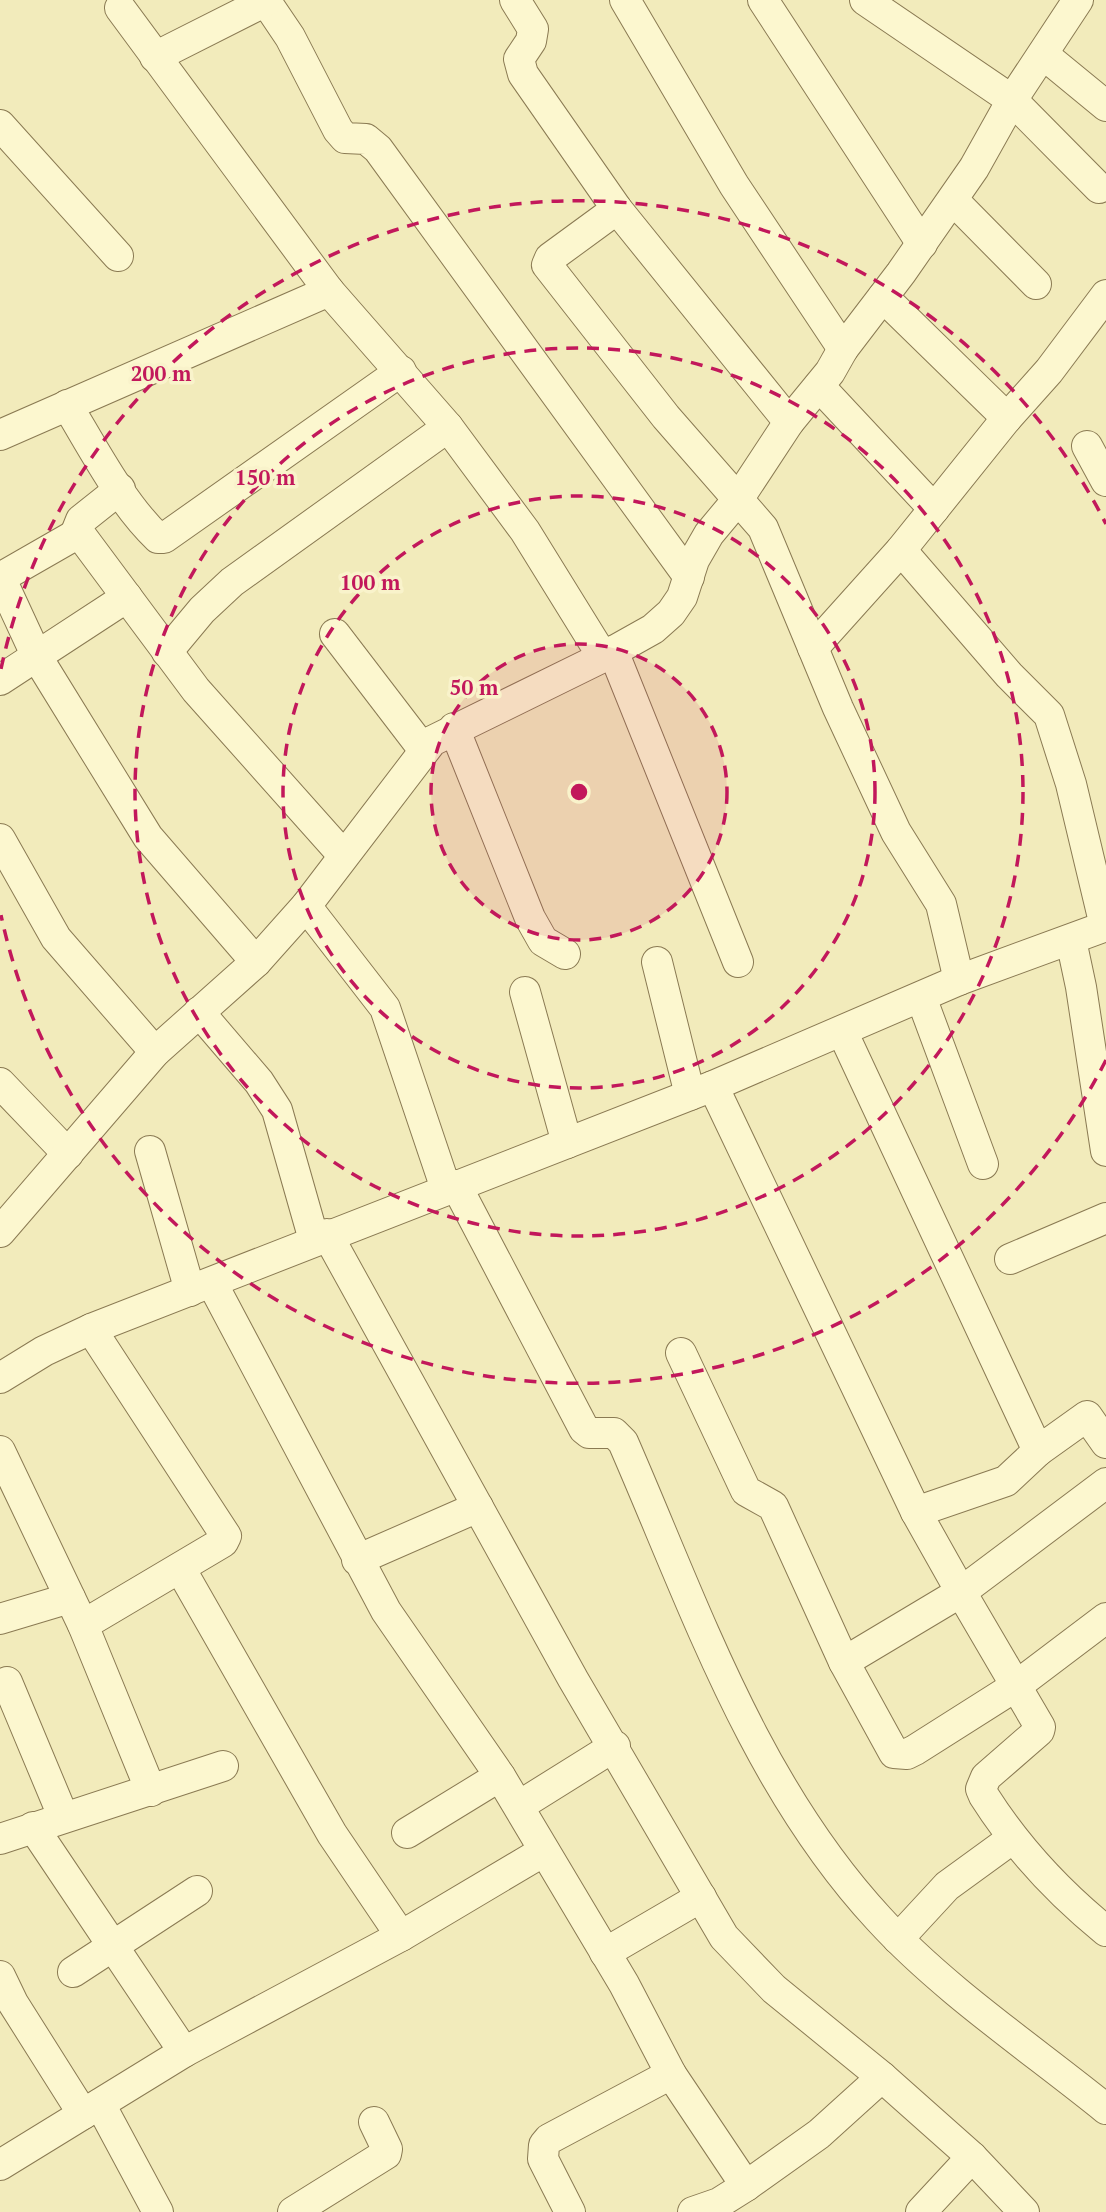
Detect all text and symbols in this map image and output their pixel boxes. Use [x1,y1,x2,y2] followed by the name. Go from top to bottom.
[131,359,192,387] text: 200 m
[235,463,296,491] text: 150 m
[340,568,401,596] text: 100 m
[450,673,499,701] text: 50 m
[567,780,591,804] centre of rings

